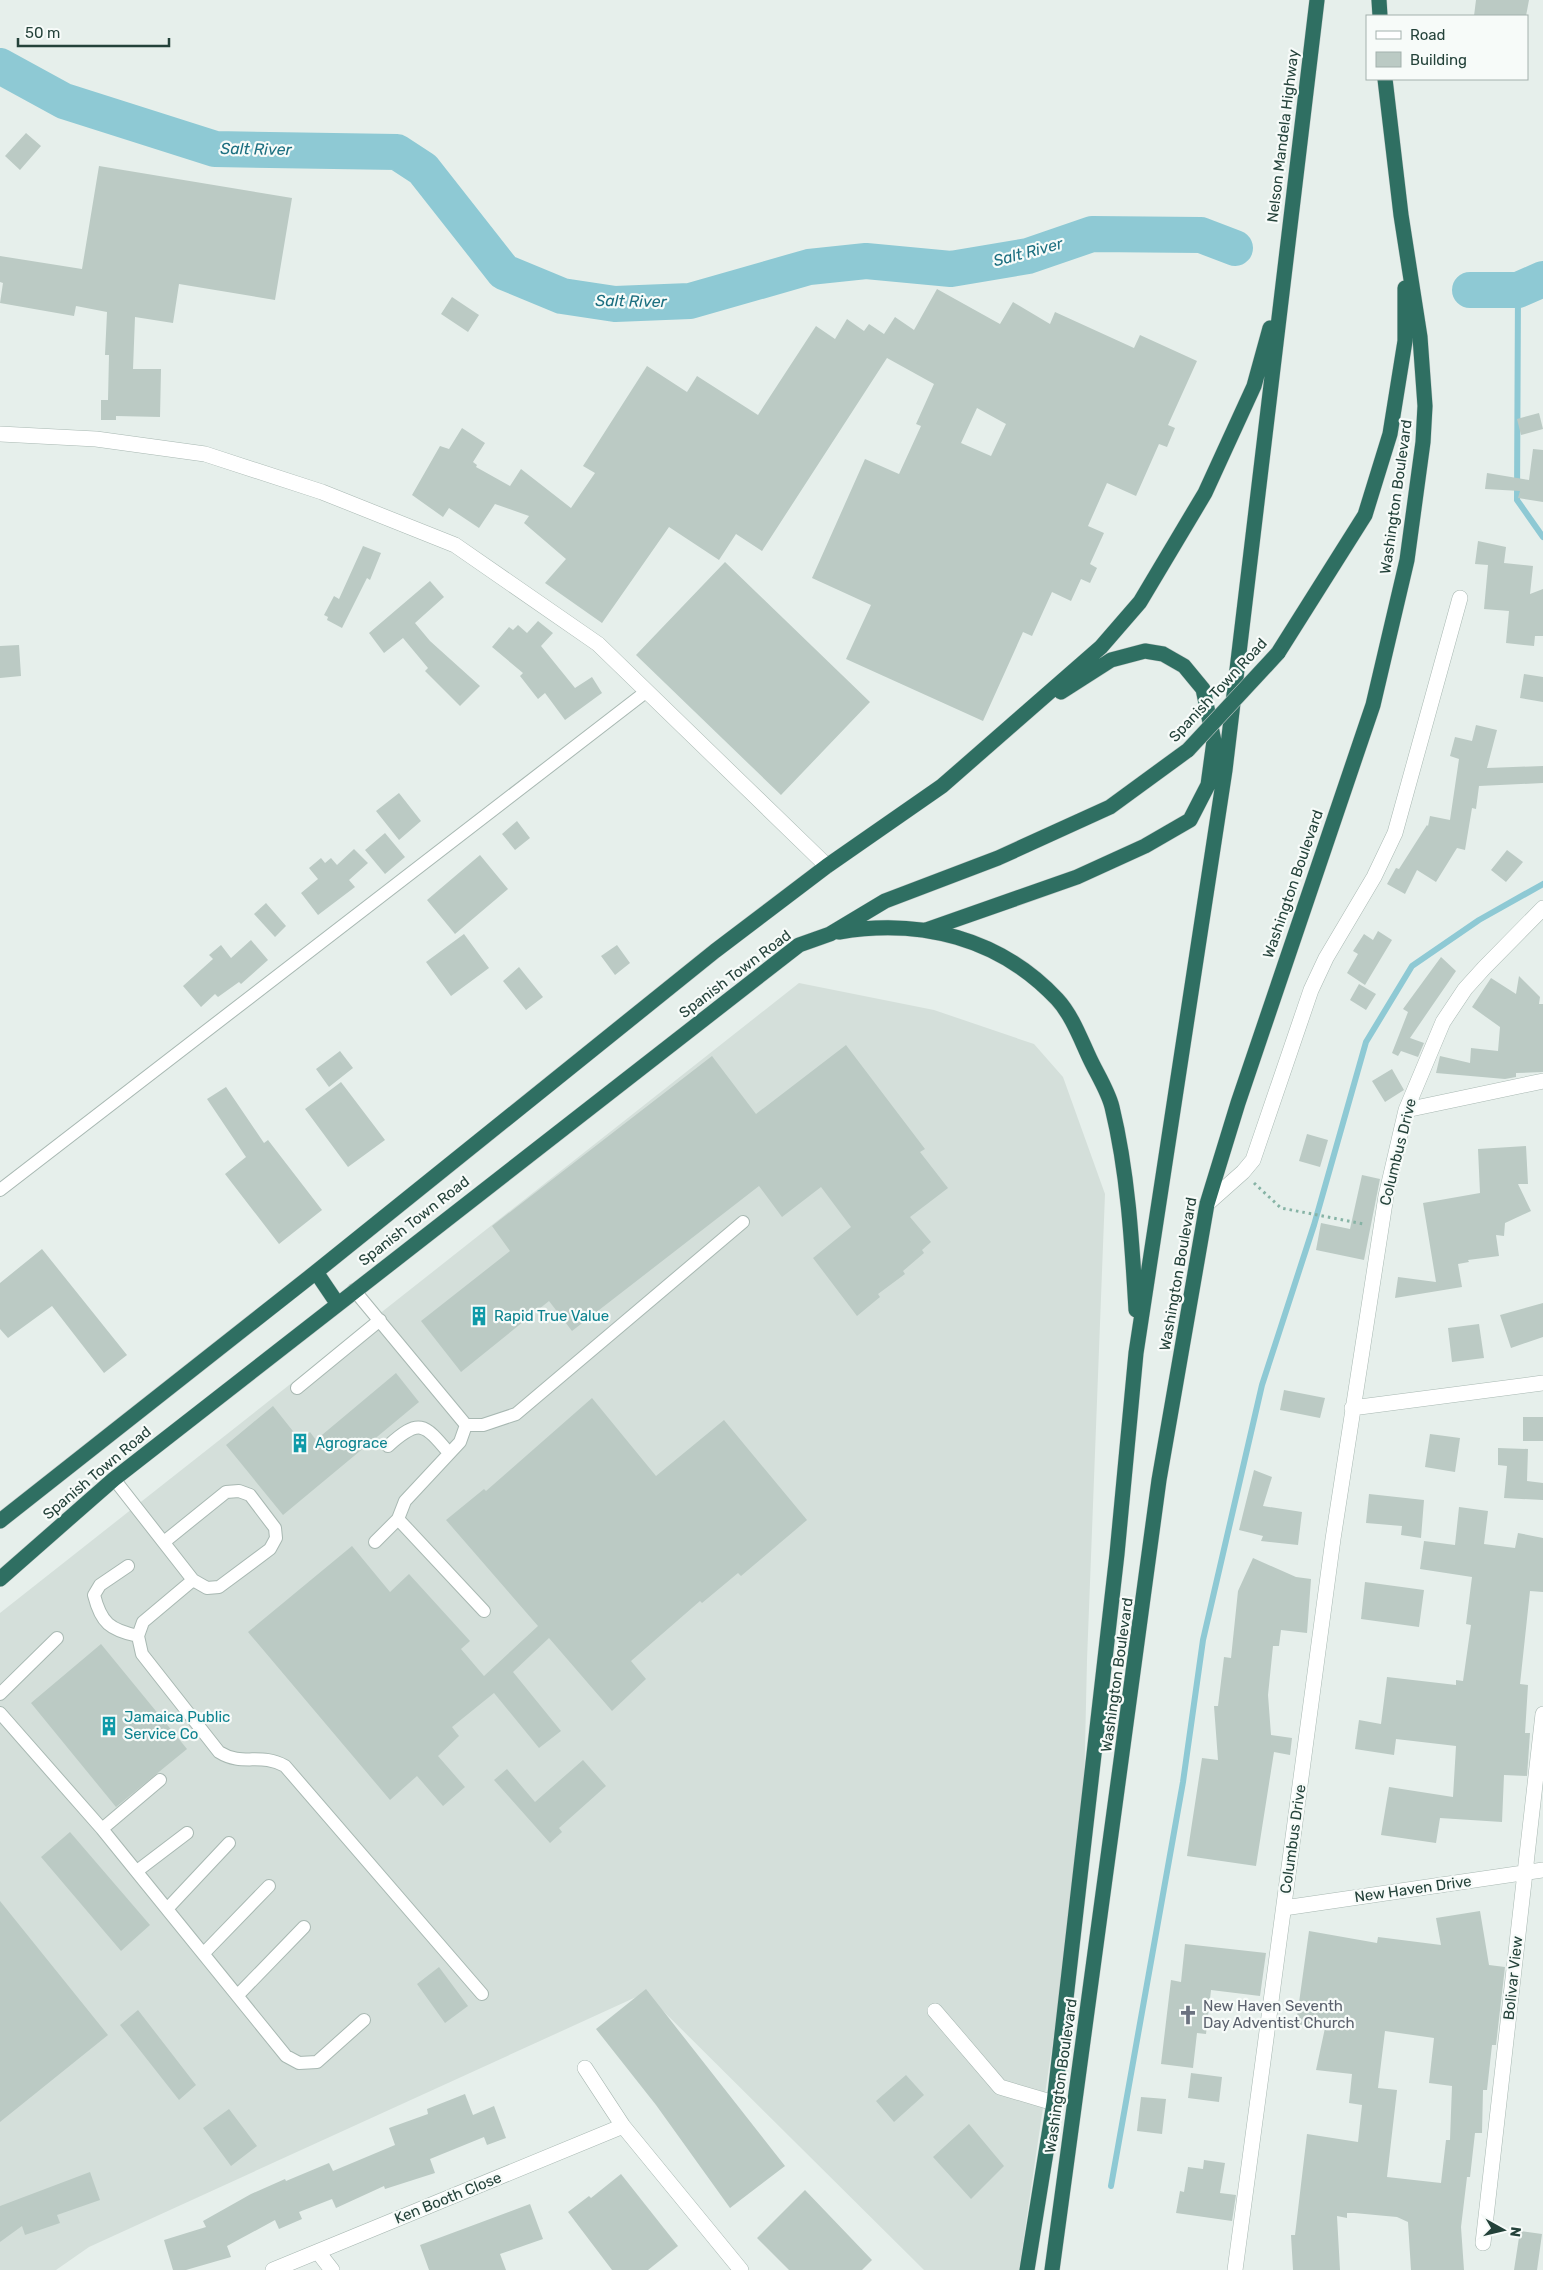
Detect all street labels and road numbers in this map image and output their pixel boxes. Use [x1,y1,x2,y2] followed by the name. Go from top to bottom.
[1263,48,1303,224] street label: Nelson Mandela Highway
[1376,419,1416,575] street label: Washington Boulevard
[1165,634,1271,746] street label: Spanish Town Road
[1259,807,1327,961] street label: Washington Boulevard
[676,926,794,1022] street label: Spanish Town Road
[1376,1096,1420,1208] street label: Columbus Drive
[355,1172,473,1270] street label: Spanish Town Road
[1156,1196,1200,1352] street label: Washington Boulevard
[39,1423,155,1523] street label: Spanish Town Road
[1097,1597,1137,1753] street label: Washington Boulevard
[1276,1783,1310,1895] street label: Columbus Drive
[1353,1872,1473,1906] street label: New Haven Drive
[1500,1935,1526,2021] street label: Bolivar View
[1041,1998,1081,2154] street label: Washington Boulevard
[392,2168,504,2228] street label: Ken Booth Close

